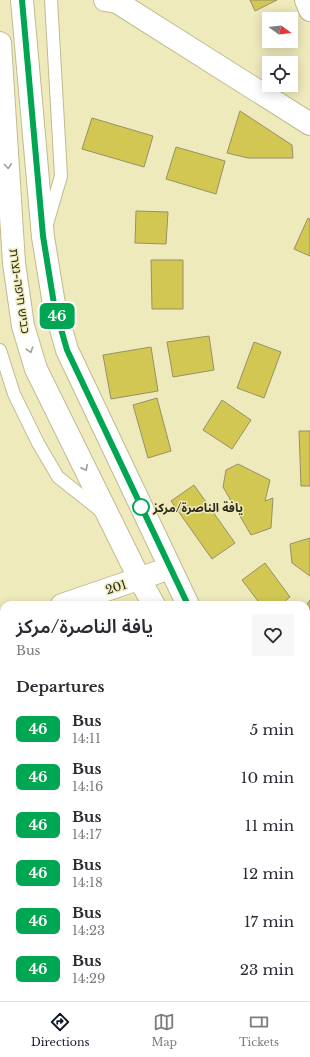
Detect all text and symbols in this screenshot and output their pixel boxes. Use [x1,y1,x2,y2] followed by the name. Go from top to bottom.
[262,12,298,48] north arrow
[262,12,298,92] map controls
[262,56,298,92] button: locate
[3,163,12,169] one-way arrow
[7,247,33,335] street label: כביש חיפה-נצרת
[39,303,75,329] line badge: 46
[48,307,66,325] text: 46
[25,346,34,353] one-way arrow
[80,463,88,471] one-way arrow
[132,498,150,516] marker: يافة الناصرة/مركز
[152,500,243,515] place label: يافة الناصرة/مركز
[104,577,128,597] street label: 201
[252,614,294,656] button: heart
[16,615,153,638] text: يافة الناصرة/مركز
[16,642,41,659] text: Bus
[16,677,105,696] text: Departures
[72,711,102,730] text: Bus
[29,720,47,738] text: 46
[250,720,294,739] text: 5 min
[72,730,101,747] text: 14:11
[72,759,102,778] text: Bus
[29,768,47,786] text: 46
[241,768,294,787] text: 10 min
[72,778,103,795] text: 14:16
[72,807,102,826] text: Bus
[29,816,47,834] text: 46
[245,816,294,835] text: 11 min
[72,826,101,843] text: 14:17
[72,855,102,874] text: Bus
[29,864,47,882] text: 46
[242,864,294,883] text: 12 min
[72,874,103,891] text: 14:18
[72,903,102,922] text: Bus
[29,912,47,930] text: 46
[244,912,294,931] text: 17 min
[72,922,105,939] text: 14:23
[72,951,102,970] text: Bus
[29,960,47,978] text: 46
[240,960,294,979] text: 23 min
[72,970,105,987] text: 14:29
[31,1011,89,1049] tab: Directions
[151,1011,177,1049] tab: Map
[239,1011,279,1049] tab: Tickets

